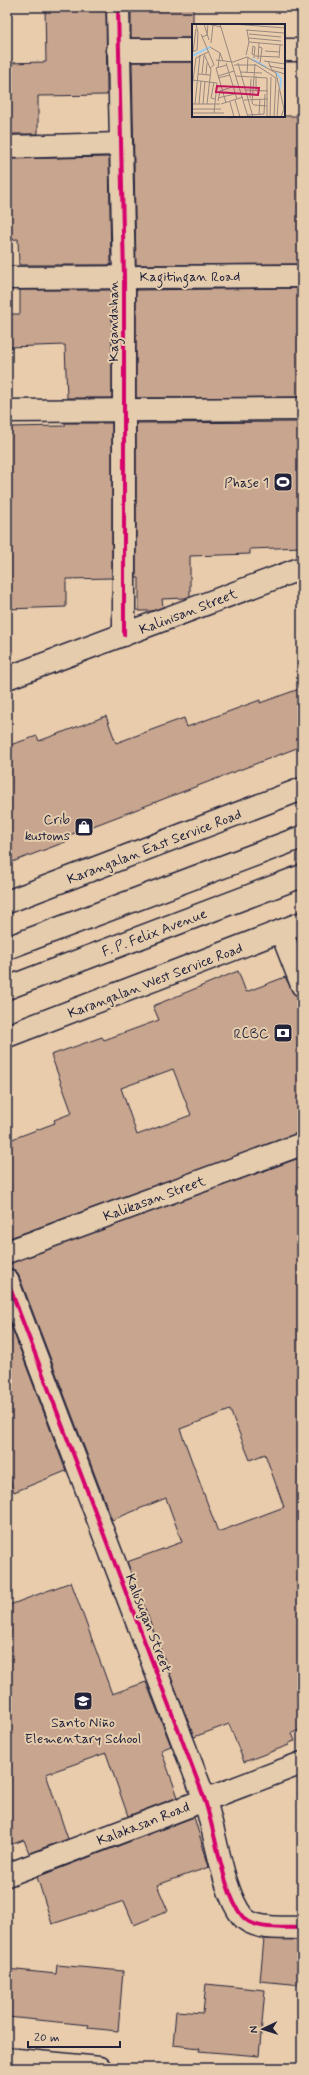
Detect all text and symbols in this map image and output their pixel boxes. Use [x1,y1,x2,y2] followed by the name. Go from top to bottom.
[192,24,285,117] inset map
[140,268,240,288] street label: Kagitingan Road
[105,280,125,362] street label: Kagandahan
[272,471,294,493] sports icon: Phase 1
[224,474,269,492] place label: Phase 1
[137,585,241,639] street label: Kalinisan Street
[65,805,244,889] street label: Karangalan East Service Road
[25,811,70,845] place label: Crib kustoms
[73,816,95,838] shop icon: Crib kustoms
[99,905,210,961] street label: F. P. Felix Avenue
[65,939,245,1023] street label: Karangalan West Service Road
[272,1022,294,1044] bank icon: RCBC
[233,1025,269,1043] place label: RCBC
[101,1172,209,1226] street label: Kalikasan Street
[121,1571,175,1676] street label: Kalusugan Street
[72,1690,94,1712] school or university icon: Santo Niño Elementary School
[25,1714,141,1748] place label: Santo Niño Elementary School
[94,1798,192,1850] street label: Kalakasan Road
[243,2009,283,2049] north arrow
[28,2023,120,2049] scale bar
[247,2025,261,2034] text: N
[34,2030,60,2046] text: 20 m

